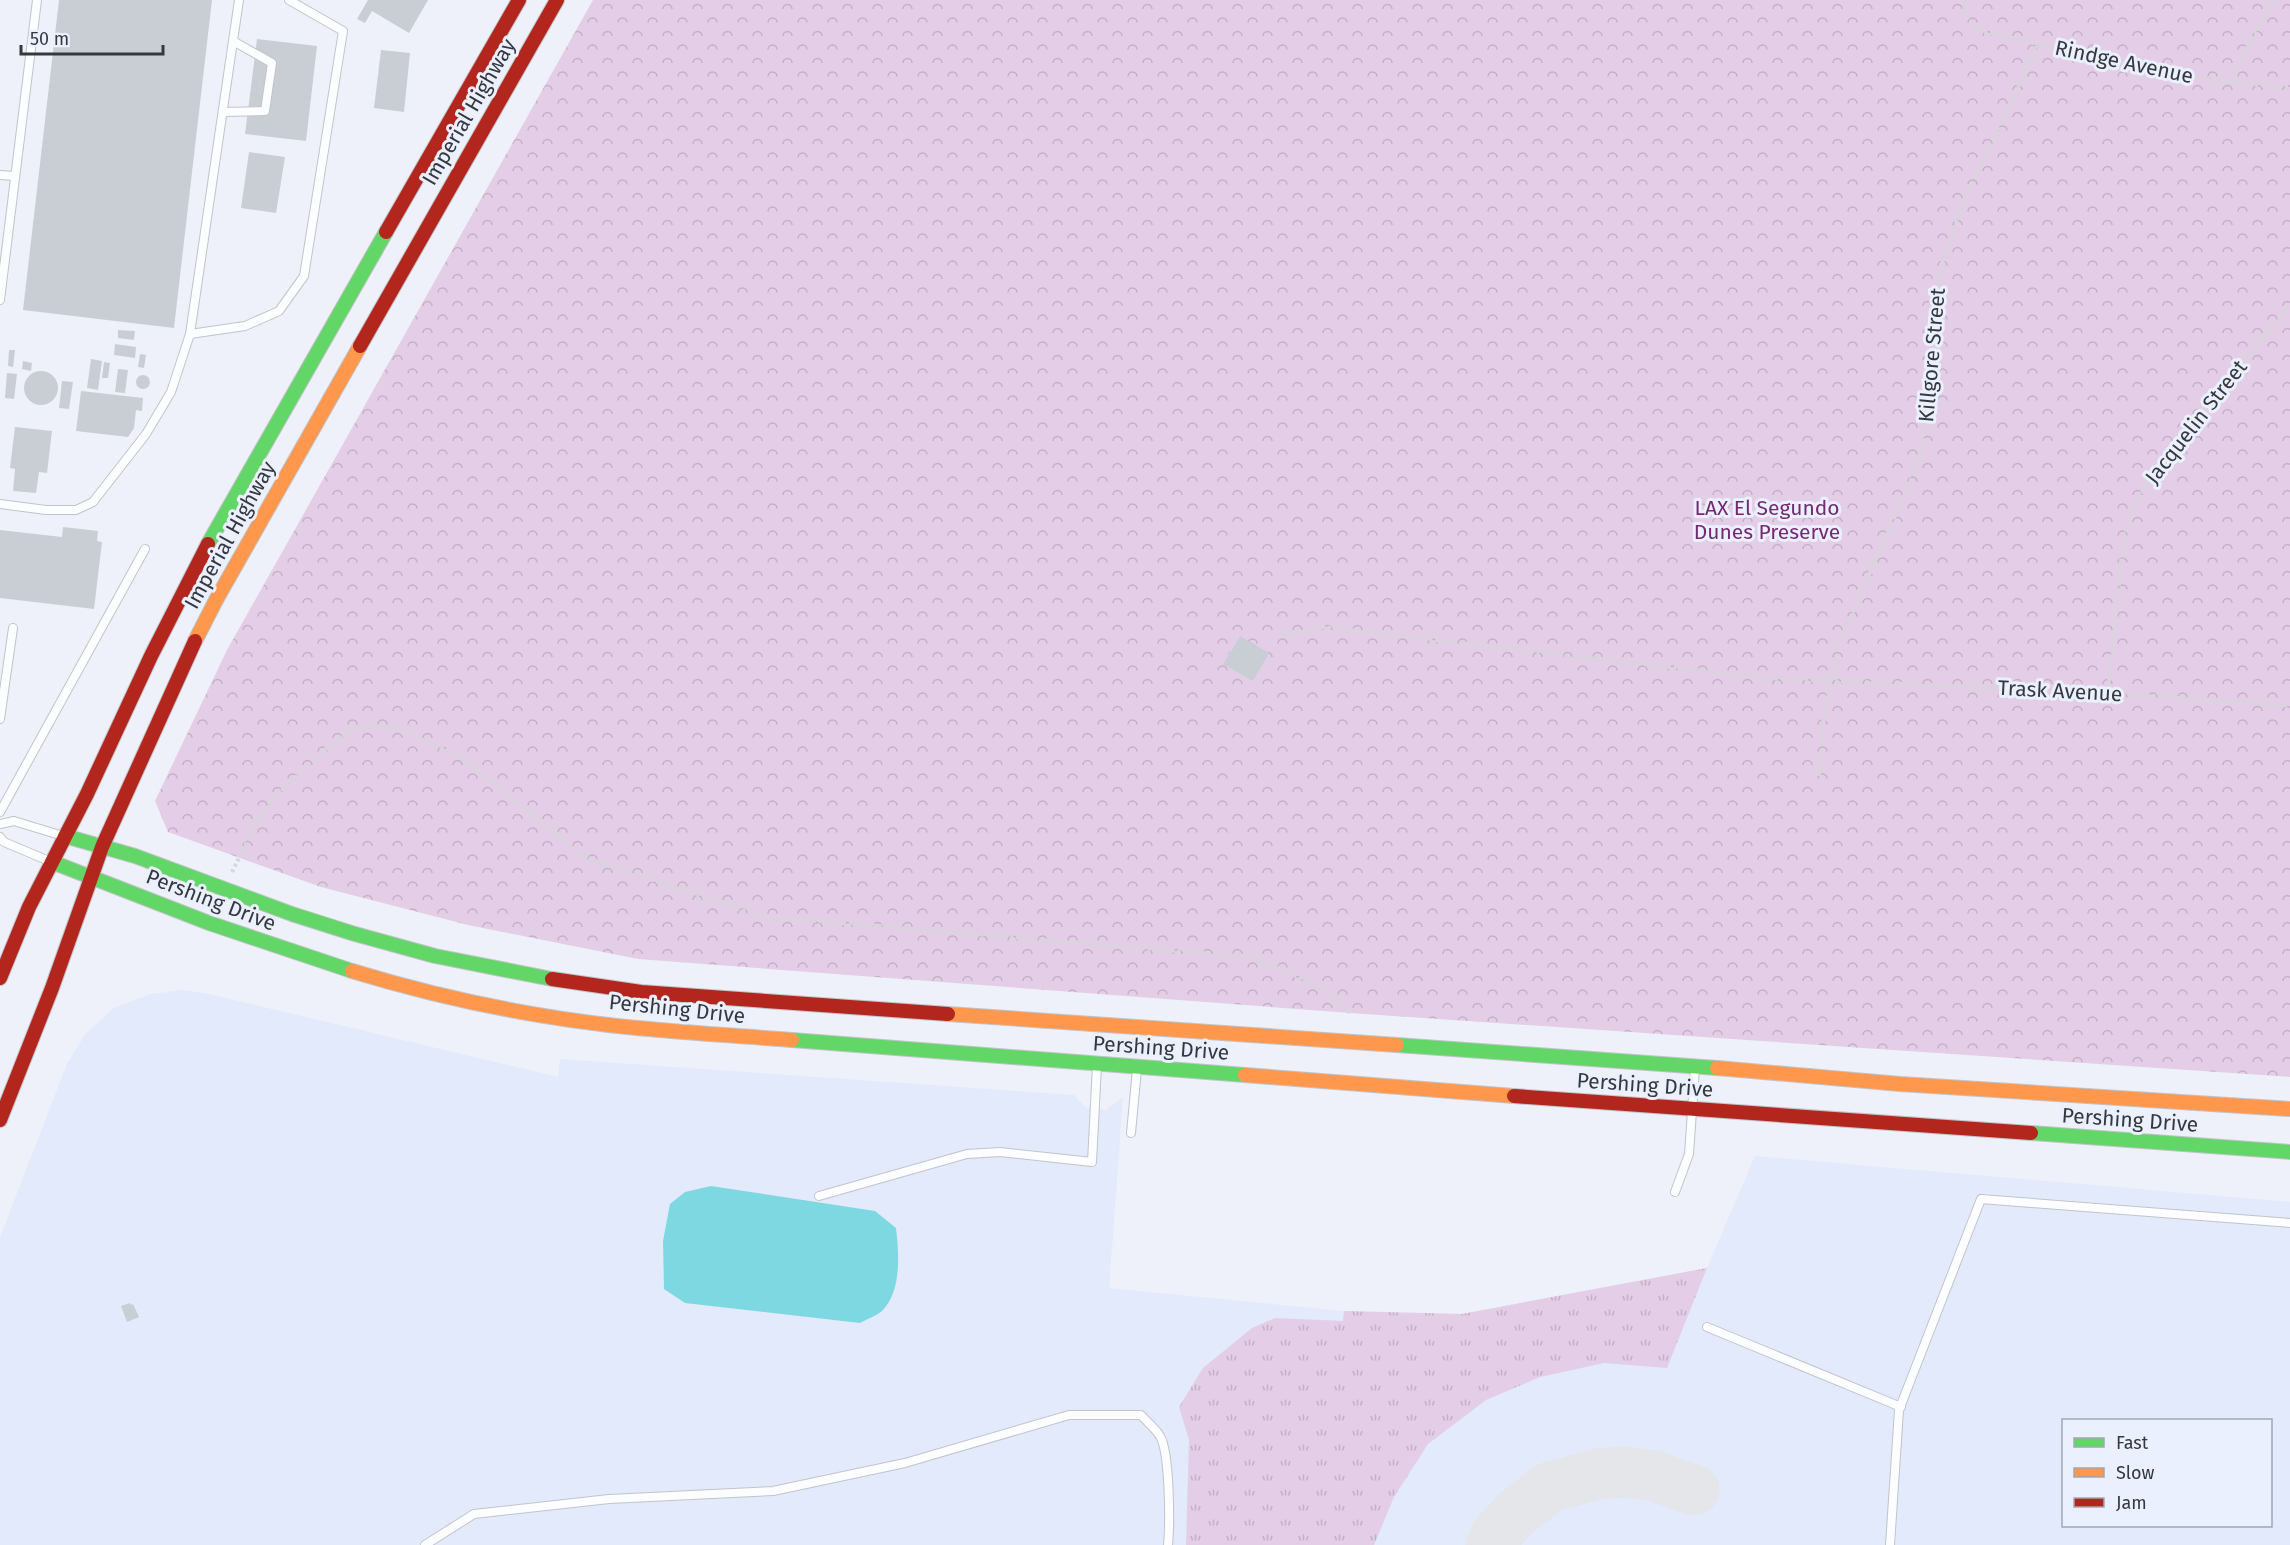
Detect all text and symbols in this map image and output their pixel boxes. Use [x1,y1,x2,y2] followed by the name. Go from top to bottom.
[21,18,164,56] scale bar
[30,28,69,50] text: 50 m
[417,34,522,190] street label: Imperial Highway
[2052,35,2196,89] street label: Rindge Avenue
[1913,286,1951,423] street label: Killgore Street
[2139,354,2253,489] street label: Jacquelin Street
[179,456,282,613] street label: Imperial Highway
[1694,495,1840,545] park label: LAX El Segundo Dunes Preserve
[1997,675,2123,707] street label: Trask Avenue
[142,863,280,937] street label: Pershing Drive
[608,989,746,1029] street label: Pershing Drive
[1092,1030,1230,1066] street label: Pershing Drive
[1576,1067,1714,1103] street label: Pershing Drive
[2061,1102,2199,1138] street label: Pershing Drive
[2062,1419,2272,1527] legend
[2116,1432,2149,1454] text: Fast
[2116,1462,2155,1484] text: Slow
[2116,1492,2147,1514] text: Jam

